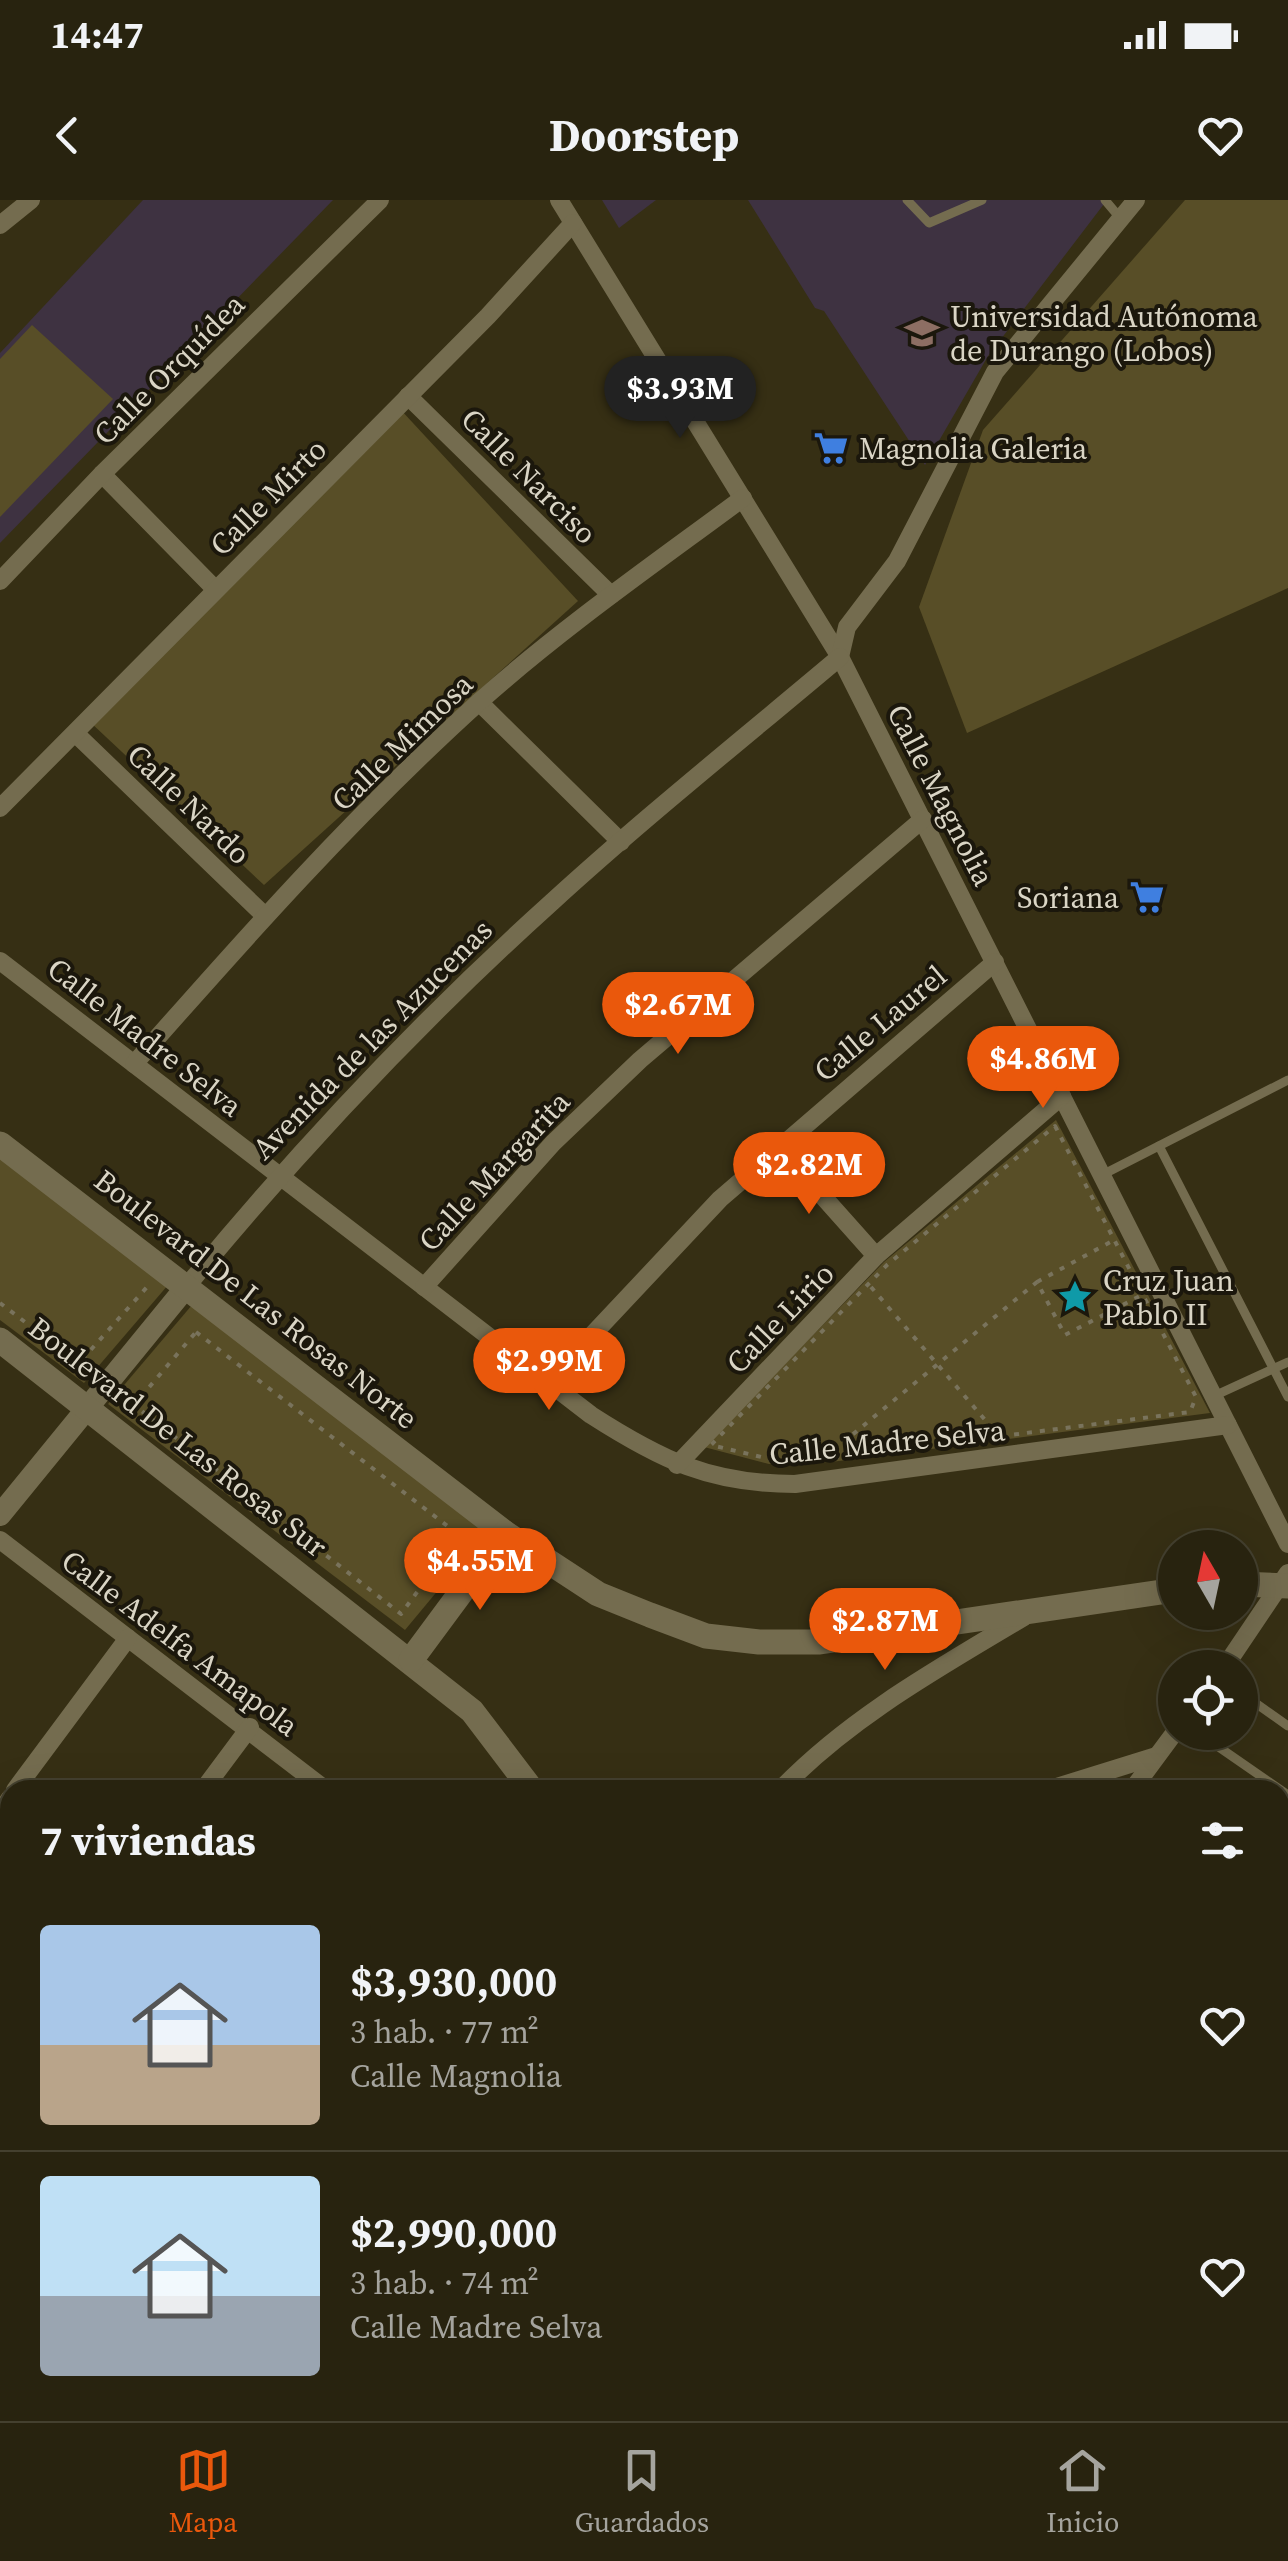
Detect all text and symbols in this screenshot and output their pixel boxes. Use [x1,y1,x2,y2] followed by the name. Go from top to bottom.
[50,9,144,61] text: 14:47
[549,104,739,166] text: Doorstep
[40,108,95,163] icon: back
[1193,108,1248,163] icon: heart
[84,284,254,454] street label: Calle Orquídea
[950,296,1258,371] place label: Universidad Autónoma de Durango (Lobos)
[903,314,941,352] school or university icon: Universidad Autónoma de Durango (Lobos)
[599,356,761,441] pin: $3.93M
[626,366,734,410] text: $3.93M
[452,399,606,553] street label: Calle Narciso
[859,428,1088,469] place label: Magnolia Galeria
[812,429,850,467] supermarket icon: Magnolia Galeria
[201,430,335,564] street label: Calle Mirto
[322,663,482,820] street label: Calle Mimosa
[878,697,1005,894] street label: Calle Magnolia
[118,735,260,873] street label: Calle Nardo
[1017,877,1120,918] place label: Soriana
[1128,878,1166,916] supermarket icon: Soriana
[243,910,501,1168] street label: Avenida de las Azucenas
[39,948,251,1126] street label: Calle Madre Selva
[805,955,955,1091] street label: Calle Laurel
[597,972,759,1057] pin: $2.67M
[624,982,732,1026] text: $2.67M
[962,1026,1124,1111] pin: $4.86M
[989,1036,1097,1080] text: $4.86M
[409,1082,579,1260] street label: Calle Margarita
[728,1132,890,1217] pin: $2.82M
[755,1142,863,1186] text: $2.82M
[86,1160,426,1438] street label: Boulevard De Las Rosas Norte
[717,1254,843,1382] street label: Calle Lirio
[1103,1260,1234,1335] place label: Cruz Juan Pablo II
[1056,1278,1094,1316] place icon: Cruz Juan Pablo II
[20,1307,336,1567] street label: Boulevard De Las Rosas Sur
[468,1328,630,1413] pin: $2.99M
[495,1338,603,1382] text: $2.99M
[767,1409,1008,1475] street label: Calle Madre Selva
[399,1528,561,1613] pin: $4.55M
[1158,1530,1258,1630] north arrow
[1158,1530,1258,1750] map controls
[426,1538,534,1582] text: $4.55M
[53,1540,307,1746] street label: Calle Adelfa Amapola
[804,1588,966,1673] pin: $2.87M
[831,1598,939,1642] text: $2.87M
[1158,1650,1258,1750] button: locate
[40,1811,256,1869] text: 7 viviendas
[1195,1813,1250,1868] icon: filters
[350,1952,557,2010] text: $3,930,000
[120,1965,240,2085] icon: home
[1195,1998,1250,2053] icon: heart
[350,2010,539,2054] text: 3 hab. · 77 m²
[350,2054,562,2098] text: Calle Magnolia
[350,2203,557,2261] text: $2,990,000
[120,2216,240,2336] icon: home
[1195,2249,1250,2304] icon: heart
[350,2261,539,2305] text: 3 hab. · 74 m²
[350,2305,603,2349] text: Calle Madre Selva
[169,2443,238,2541] tab: Mapa
[575,2443,709,2541] tab: Guardados
[1046,2443,1119,2541] tab: Inicio

